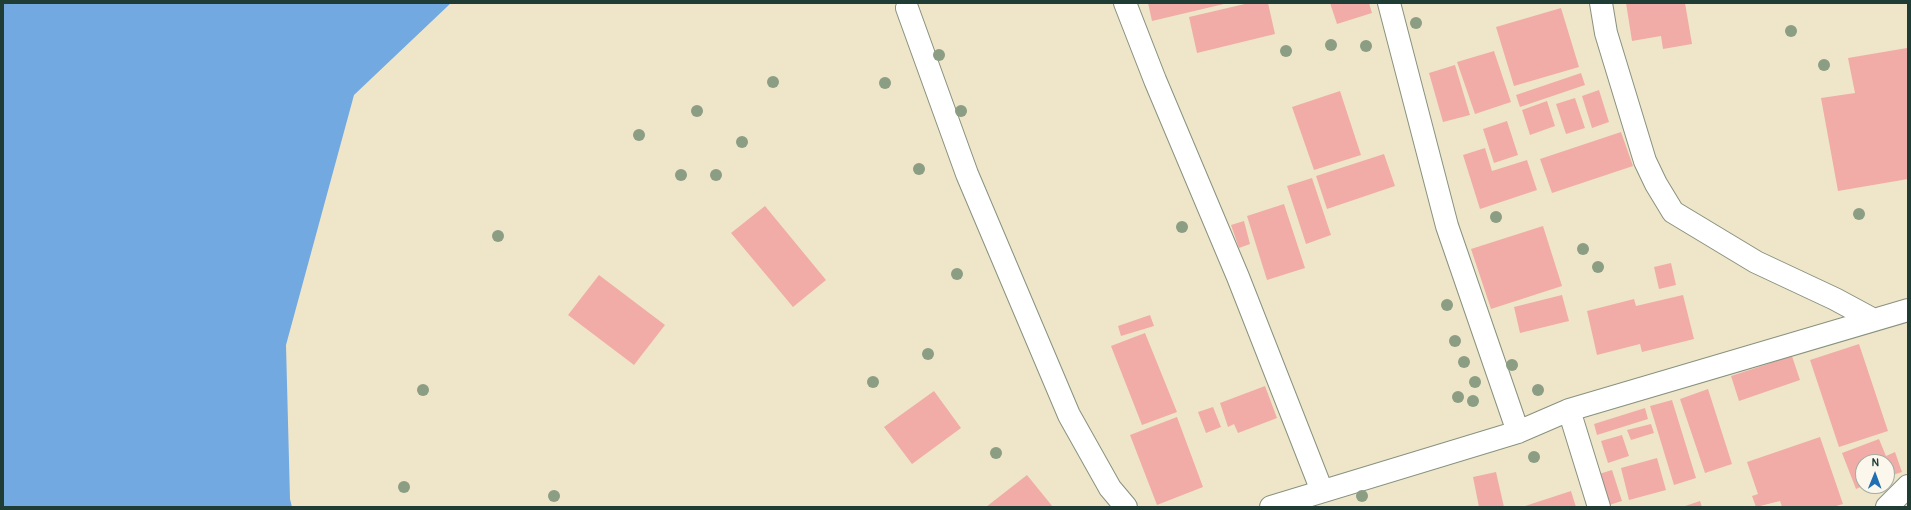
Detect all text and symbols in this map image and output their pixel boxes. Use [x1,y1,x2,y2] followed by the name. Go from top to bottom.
[1855,454,1895,494] north arrow
[1871,456,1879,469] text: N

